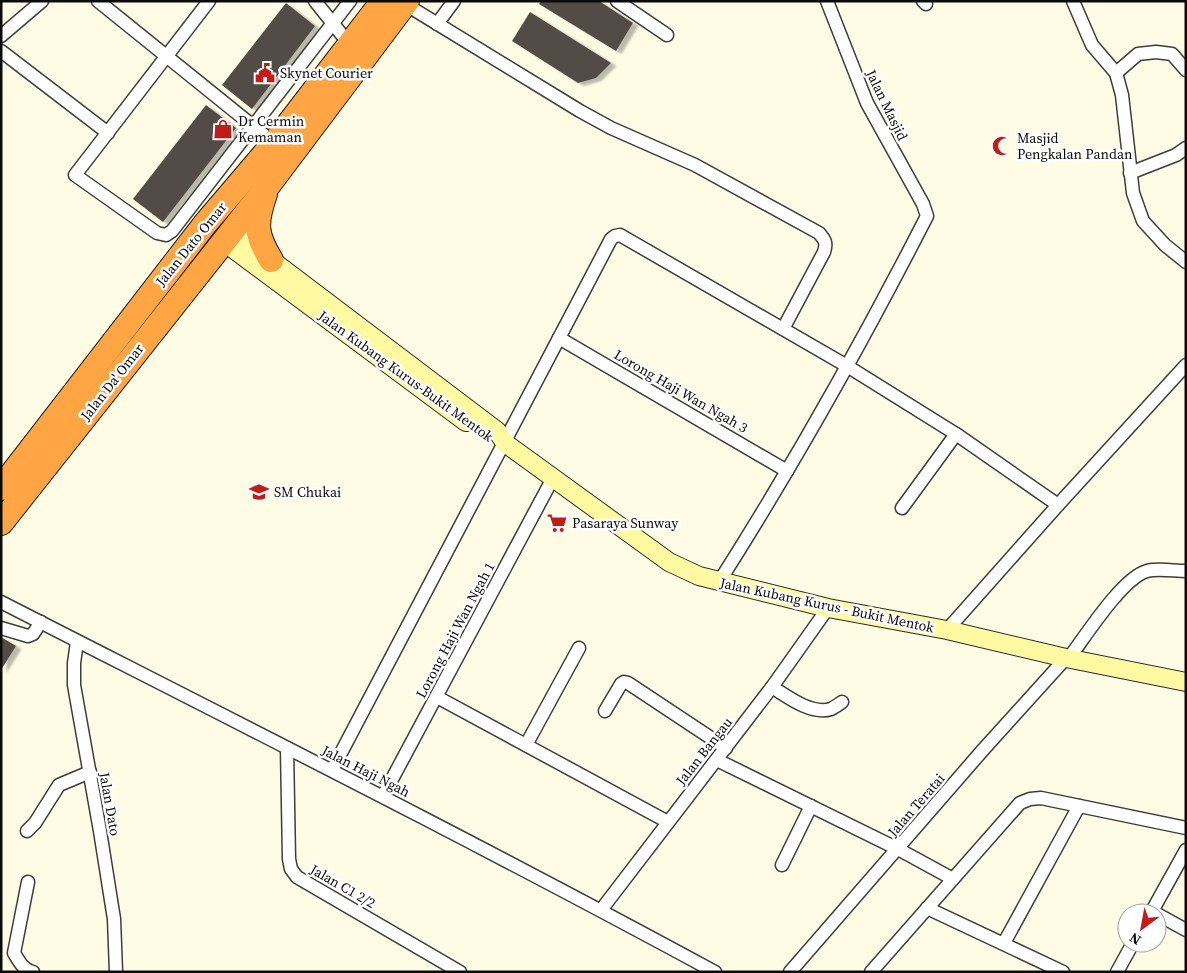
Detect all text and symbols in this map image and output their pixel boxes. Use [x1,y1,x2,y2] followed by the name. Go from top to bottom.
[254,62,276,84] public building icon: Skynet Courier
[280,63,373,83] place label: Skynet Courier
[861,65,913,144] street label: Jalan Masjid
[238,111,305,147] place label: Dr Cermin Kemaman
[212,118,234,140] shop icon: Dr Cermin Kemaman
[1017,128,1133,164] place label: Masjid Pengkalan Pandan
[991,135,1013,157] mosque icon: Masjid Pengkalan Pandan
[150,198,231,291] street label: Jalan Dato Omar
[314,305,498,447] street label: Jalan Kubang Kurus-Bukit Mentok
[75,339,148,425] street label: Jalan Da' Omar
[610,345,752,437] street label: Lorong Haji Wan Ngah 3
[248,481,270,503] school or university icon: SM Chukai
[274,482,341,502] place label: SM Chukai
[546,512,568,534] supermarket icon: Pasaraya Sunway
[572,513,679,533] place label: Pasaraya Sunway
[411,558,499,702] street label: Lorong Haji Wan Ngah 1
[717,572,936,638] street label: Jalan Kubang Kurus - Bukit Mentok
[670,713,737,790] street label: Jalan Bangau
[318,740,414,802] street label: Jalan Haji Ngah
[882,769,949,842] street label: Jalan Teratai
[94,770,125,838] street label: Jalan Dato
[306,859,379,913] street label: Jalan C1 2/2
[1117,903,1167,953] north arrow
[1125,928,1145,950] text: N

